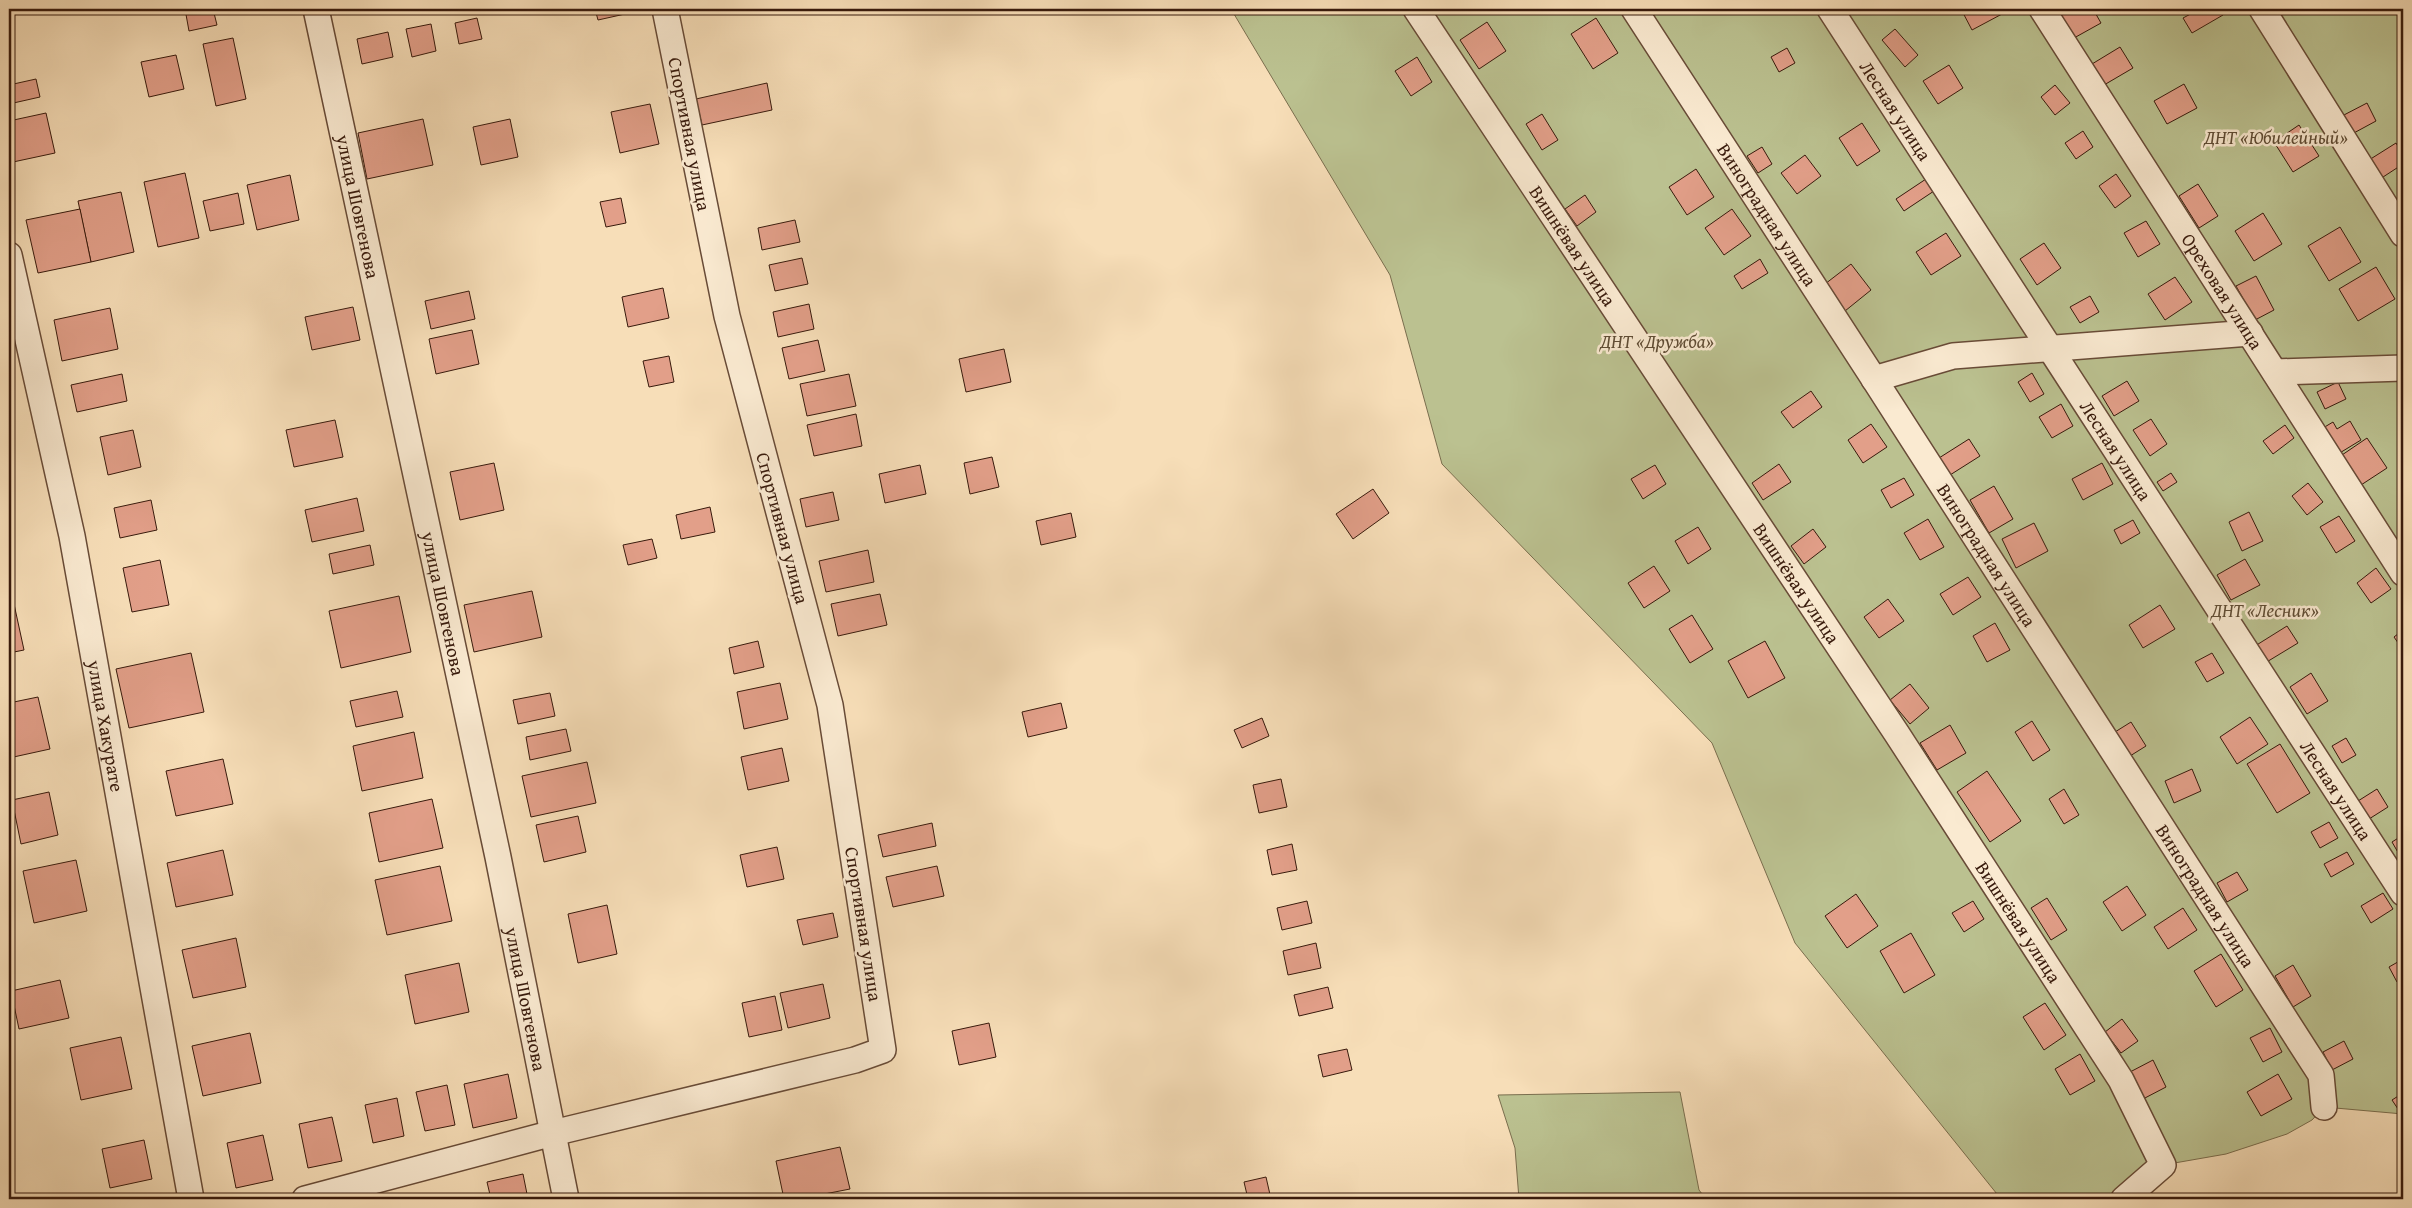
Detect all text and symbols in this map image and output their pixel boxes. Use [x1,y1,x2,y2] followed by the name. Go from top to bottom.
[661,55,719,213] street label: Спортивная улица
[1853,55,1939,166] street label: Лесная улица
[2203,123,2348,151] park label: ДНТ «Юбилейный»
[329,131,387,281] street label: улица Шовгенова
[1710,137,1824,292] street label: Виноградная улица
[1523,180,1623,312] street label: Вишнёвая улица
[2175,227,2270,355] street label: Ореховая улица
[1599,327,1714,355] park label: ДНТ «Дружба»
[2073,395,2159,506] street label: Лесная улица
[749,449,817,607] street label: Спортивная улица
[1930,478,2043,632] street label: Виноградная улица
[1747,517,1847,649] street label: Вишнёвая улица
[414,528,473,678] street label: улица Шовгенова
[2210,596,2319,624] park label: ДНТ «Лесник»
[80,657,132,794] street label: улица Хакурате
[2293,735,2379,846] street label: Лесная улица
[2149,818,2262,973] street label: Виноградная улица
[838,845,890,1003] street label: Спортивная улица
[1969,856,2068,988] street label: Вишнёвая улица
[498,923,554,1073] street label: улица Шовгенова

